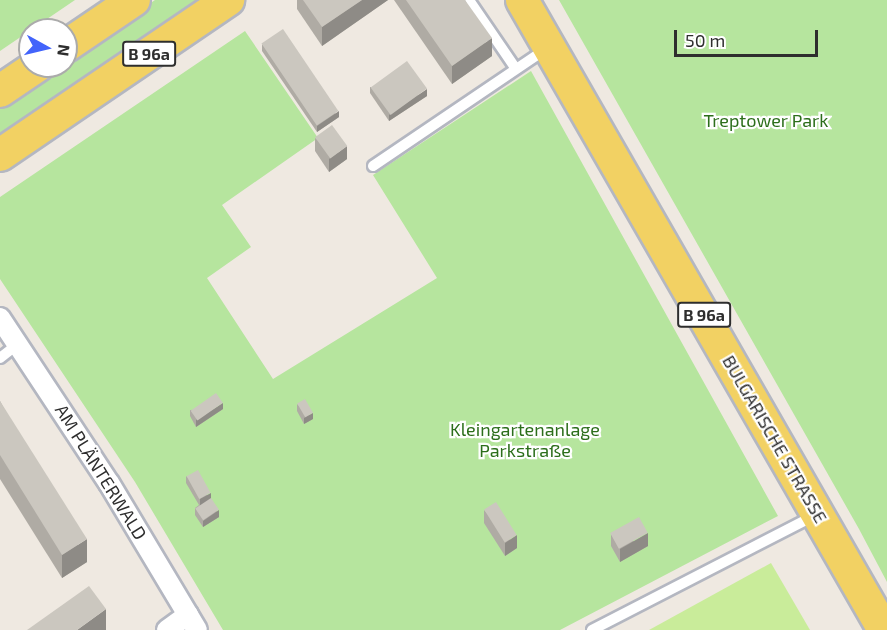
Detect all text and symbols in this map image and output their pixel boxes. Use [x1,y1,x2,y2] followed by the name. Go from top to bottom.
[18,18,78,78] north arrow
[677,18,821,56] scale bar
[685,29,725,51] text: 50 m
[122,41,176,67] road number: B 96a
[54,43,75,57] text: N
[703,109,829,131] park label: Treptower Park
[677,302,731,328] road number: B 96a
[718,351,832,527] street label: BULGARISCHE STRASSE
[51,400,151,544] street label: AM PLÄNTERWALD
[450,419,600,462] park label: Kleingartenanlage Parkstraße

